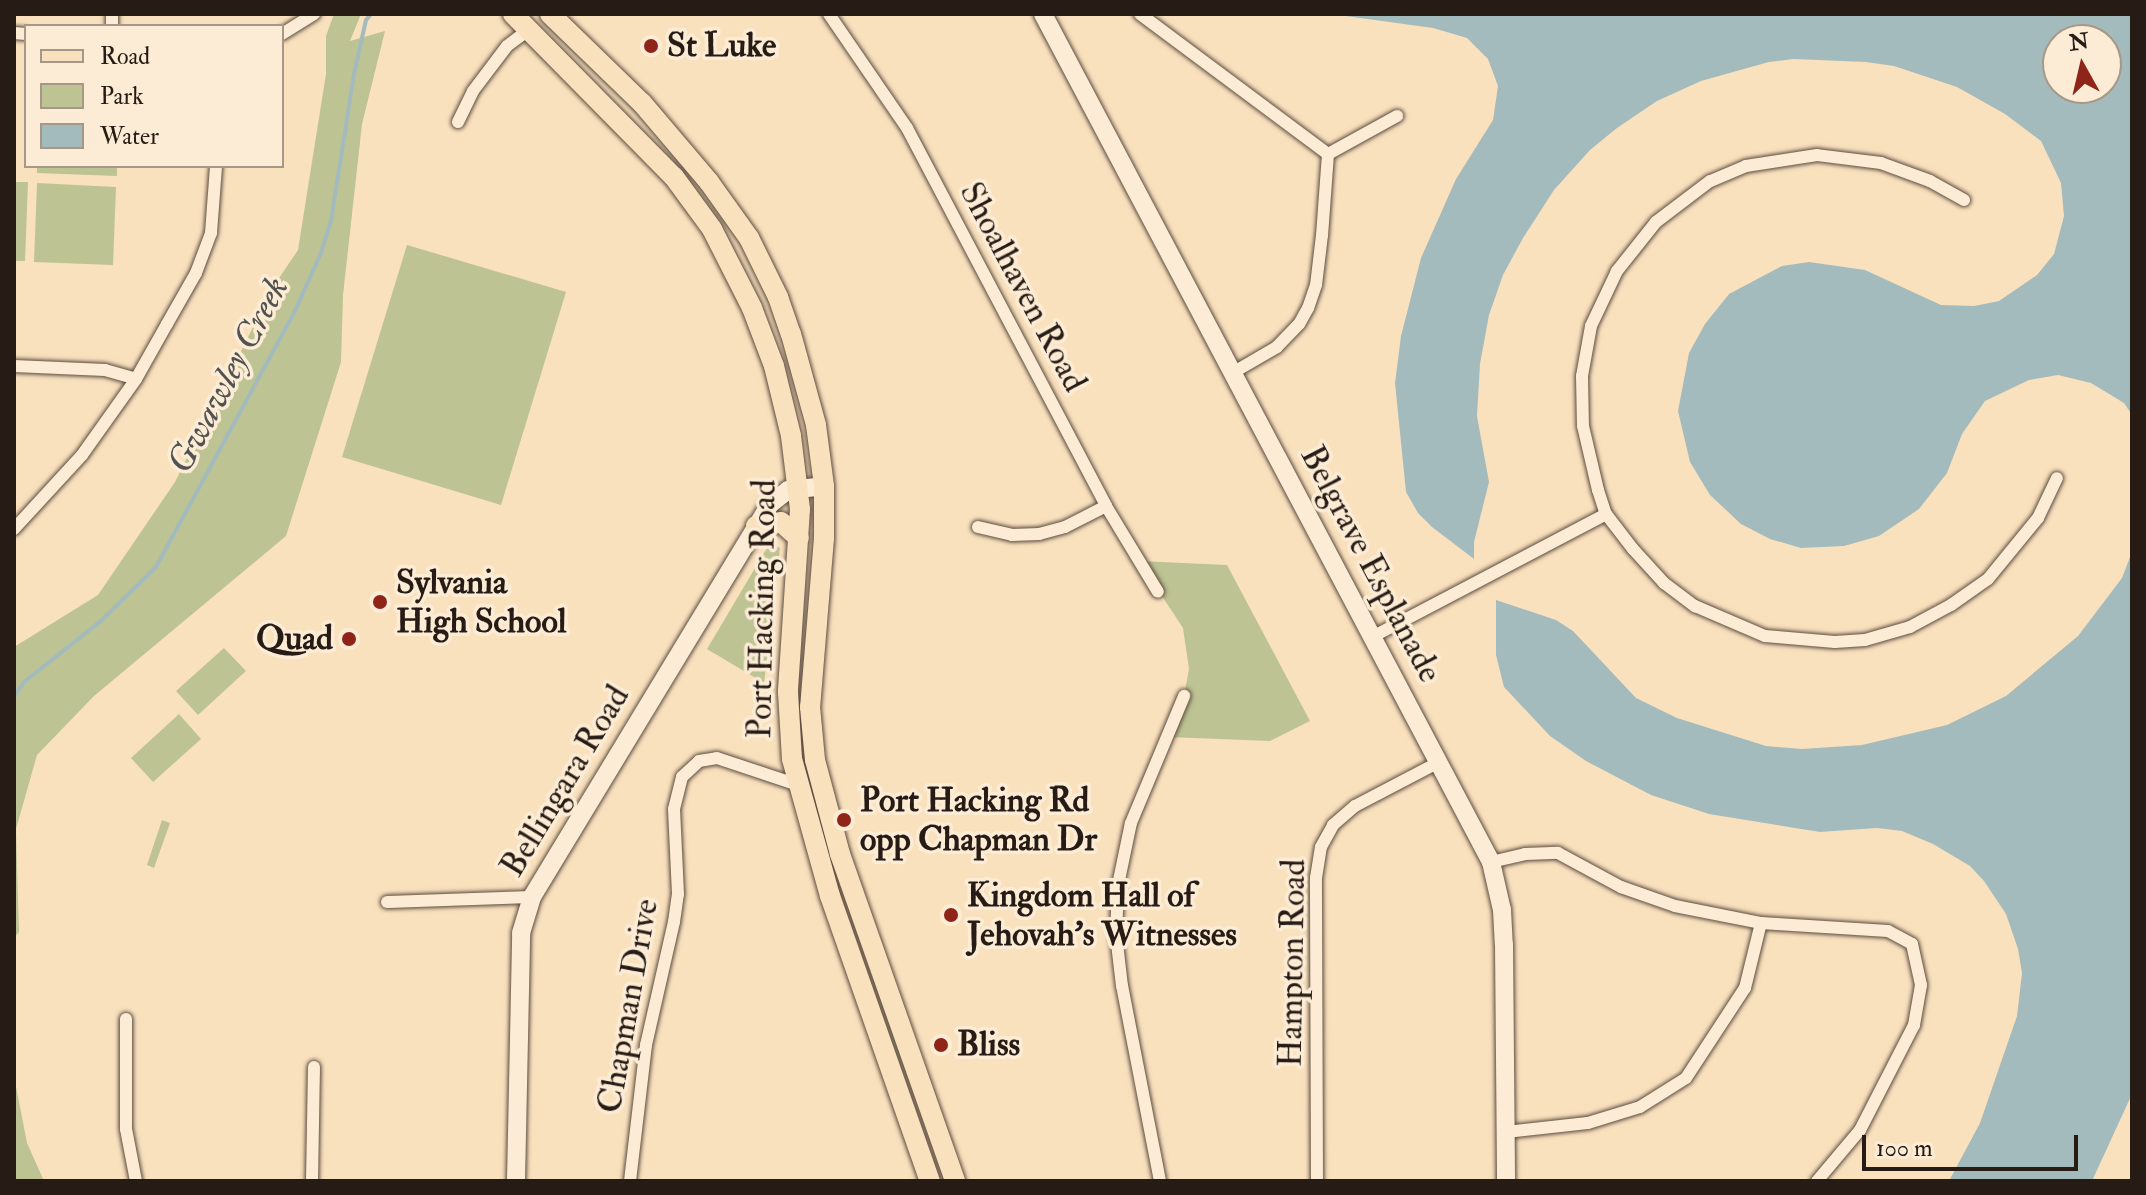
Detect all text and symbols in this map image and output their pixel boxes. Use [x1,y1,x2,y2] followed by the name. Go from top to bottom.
[24,24,284,168] legend
[2042,24,2122,104] north arrow
[667,26,776,66] place label: St Luke
[2067,27,2091,57] text: N
[642,37,660,55] marker: St Luke
[100,41,150,72] text: Road
[100,81,144,112] text: Park
[100,121,159,152] text: Water
[951,175,1095,399] street label: Shoalhaven Road
[158,269,298,481] water label: Gwawley Creek
[1291,439,1451,689] street label: Belgrave Esplanade
[739,479,785,739] street label: Port Hacking Road
[396,562,566,642] place label: Sylvania High School
[371,593,389,611] marker: Sylvania High School
[256,619,333,659] place label: Quad
[340,630,358,648] marker: Quad
[492,678,638,884] street label: Bellingara Road
[860,780,1097,860] place label: Port Hacking Rd opp Chapman Dr
[835,811,853,829] marker: Port Hacking Rd opp Chapman Dr
[1270,858,1314,1068] street label: Hampton Road
[967,875,1237,954] place label: Kingdom Hall of Jehovah's Witnesses
[589,896,667,1116] street label: Chapman Drive
[942,906,960,924] marker: Kingdom Hall of Jehovah's Witnesses
[957,1025,1020,1065] place label: Bliss
[932,1036,950,1054] marker: Bliss
[1866,1119,2082,1169] scale bar
[1876,1133,1933,1164] text: 100 m

